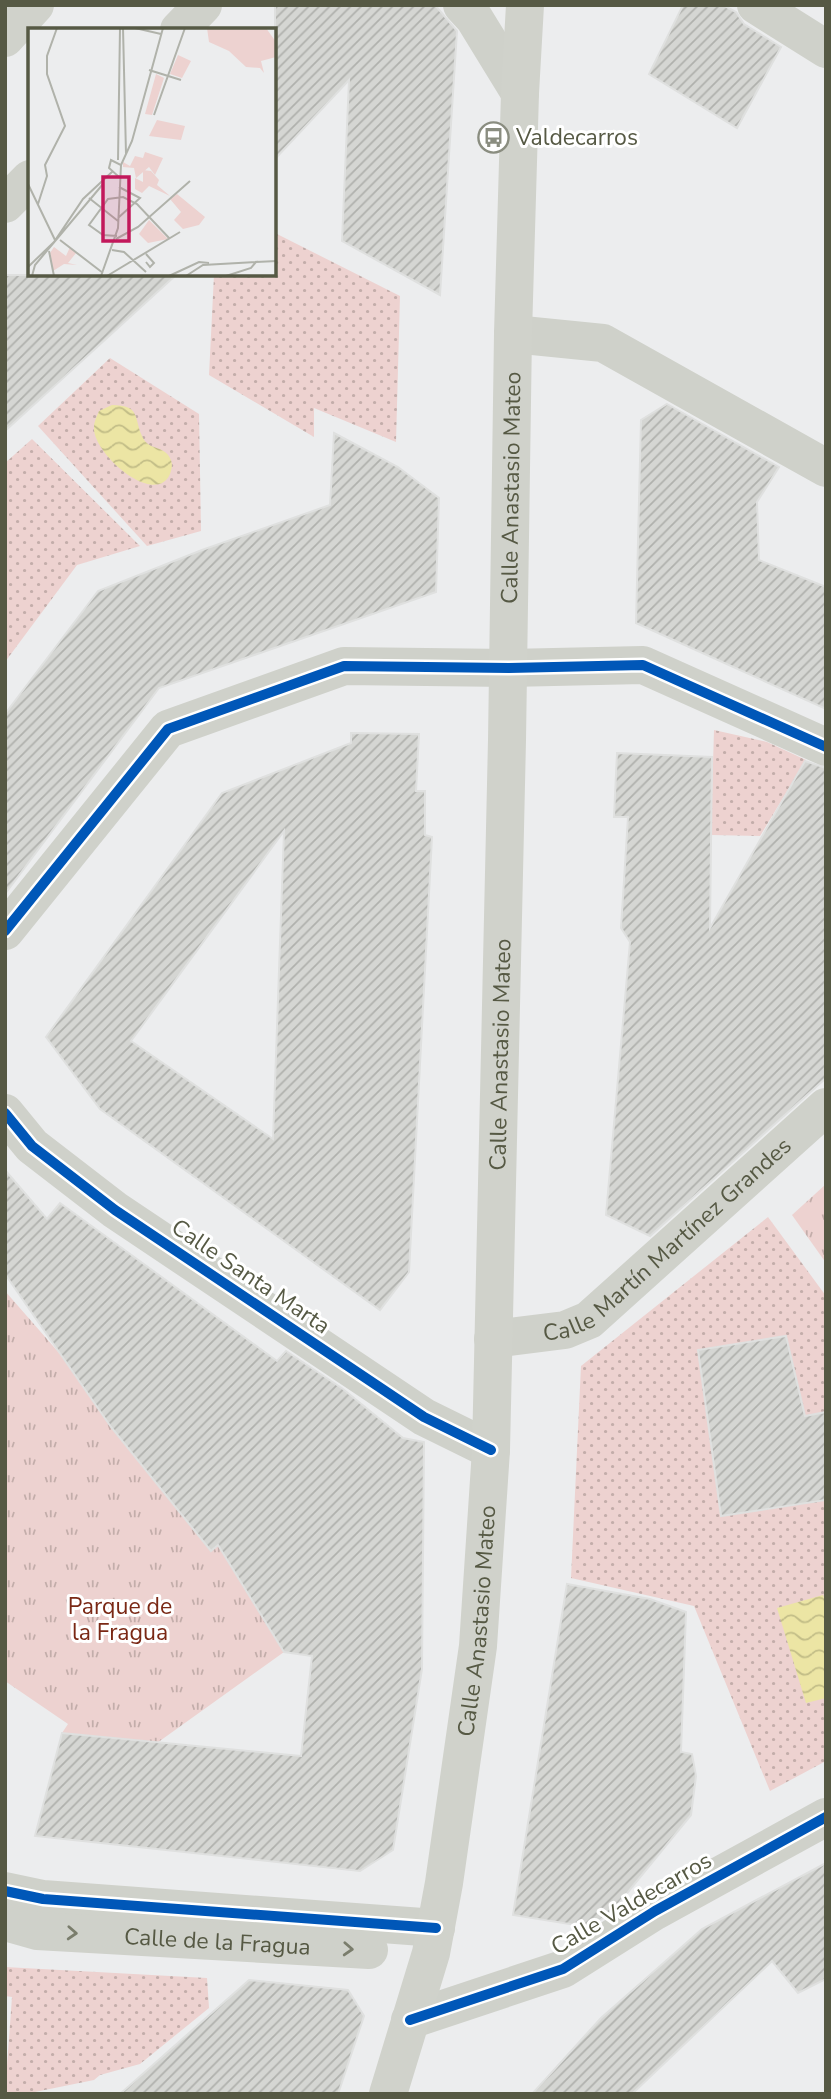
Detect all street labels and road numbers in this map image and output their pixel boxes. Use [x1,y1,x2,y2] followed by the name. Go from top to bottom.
[494,371,528,604] street label: Calle Anastasio Mateo
[482,938,519,1171] street label: Calle Anastasio Mateo
[541,1130,798,1349] street label: Calle Martín Martínez Grandes
[165,1212,336,1341] street label: Calle Santa Marta
[450,1504,503,1739] street label: Calle Anastasio Mateo
[545,1845,717,1962] street label: Calle Valdecarros
[123,1921,312,1963] street label: Calle de la Fragua

